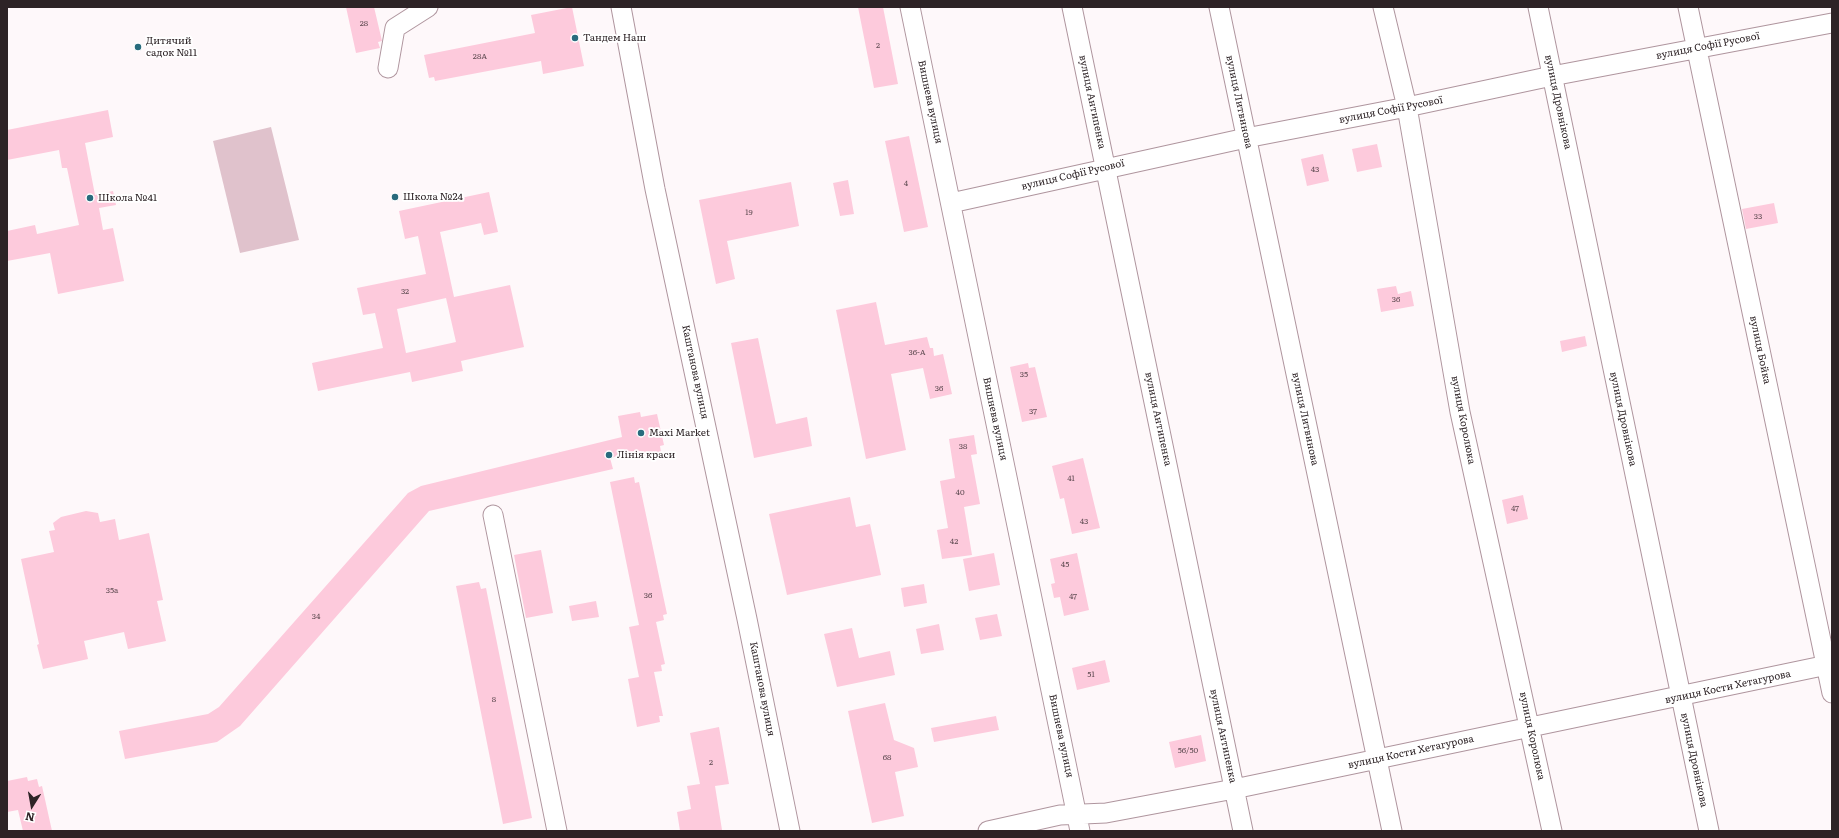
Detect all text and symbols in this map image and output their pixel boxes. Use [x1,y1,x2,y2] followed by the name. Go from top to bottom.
[360,19,368,29] house number: 28
[1655,30,1761,62] street label: вулиця Софії Русової
[583,32,646,44] place label: Тандем Наш
[570,33,580,43] marker: Тандем Наш
[146,35,197,58] place label: Дитячий садок №11
[876,41,880,51] house number: 2
[133,42,143,52] marker: Дитячий садок №11
[473,52,487,62] house number: 28А
[1076,54,1108,150] street label: вулиця Антипенка
[1223,54,1255,150] street label: вулиця Литвинова
[1542,54,1574,150] street label: вулиця Дровнікова
[915,59,945,145] street label: Вишнева вулиця
[1338,94,1444,126] street label: вулиця Софії Русової
[1020,157,1126,193] street label: вулиця Софії Русової
[1311,165,1319,175] house number: 43
[904,179,908,189] house number: 4
[403,191,463,203] place label: Школа №24
[98,192,157,204] place label: Школа №41
[390,192,400,202] marker: Школа №24
[85,193,95,203] marker: Школа №41
[745,208,753,218] house number: 19
[1754,212,1762,222] house number: 33
[401,287,409,297] house number: 32
[1392,295,1400,305] house number: 36
[1747,315,1773,385] street label: вулиця Бойка
[679,324,711,420] street label: Каштанова вулиця
[908,348,926,358] house number: 36-А
[1020,370,1028,380] house number: 35
[1142,371,1174,467] street label: вулиця Антипенка
[1289,371,1321,467] street label: вулиця Литвинова
[1607,371,1639,467] street label: вулиця Дровнікова
[1449,375,1477,465] street label: вулиця Королюка
[980,376,1010,462] street label: Вишнева вулиця
[935,384,943,394] house number: 36
[1029,407,1037,417] house number: 37
[649,427,710,439] place label: Maxi Market
[636,428,646,438] marker: Maxi Market
[959,442,967,452] house number: 38
[617,449,675,461] place label: Лінія краси
[604,450,614,460] marker: Лінія краси
[1067,474,1075,484] house number: 41
[955,488,965,498] house number: 40
[1511,504,1519,514] house number: 47
[1080,517,1088,527] house number: 43
[950,537,958,547] house number: 42
[1061,560,1069,570] house number: 45
[106,586,118,596] house number: 35а
[644,591,652,601] house number: 36
[1069,592,1077,602] house number: 47
[312,612,320,622] house number: 34
[747,641,777,737] street label: Каштанова вулиця
[1664,668,1792,706] street label: вулиця Кости Хетагурова
[1087,670,1095,680] house number: 51
[1207,688,1239,784] street label: вулиця Антипенка
[1517,691,1547,781] street label: вулиця Королюка
[1046,693,1076,779] street label: Вишнева вулиця
[492,695,496,705] house number: 8
[1678,712,1710,808] street label: вулиця Дровнікова
[1347,733,1475,771] street label: вулиця Кости Хетагурова
[1178,746,1198,756] house number: 56/50
[883,753,891,763] house number: 68
[709,758,713,768] house number: 2
[12,786,52,826] north arrow
[24,809,36,827] text: N

